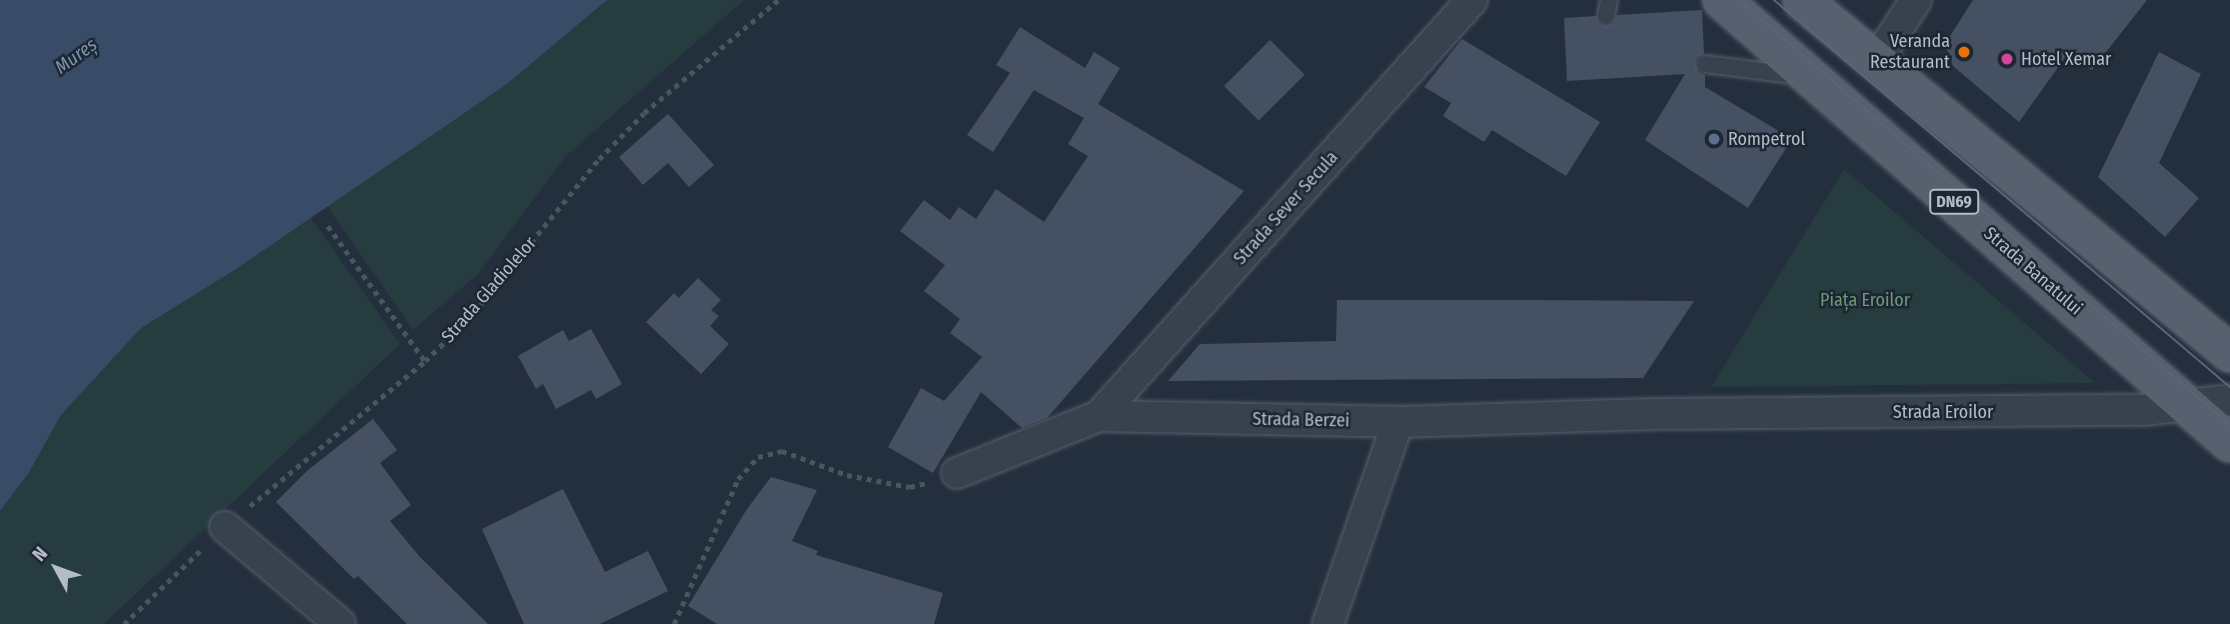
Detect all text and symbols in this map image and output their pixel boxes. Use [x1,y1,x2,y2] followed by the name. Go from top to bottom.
[1870,31,1950,74] place label: Veranda Restaurant
[51,33,101,79] water label: Mureș
[1956,44,1972,60] marker: Veranda Restaurant
[2021,48,2111,70] place label: Hotel Xemar
[1999,51,2015,67] marker: Hotel Xemar
[1728,128,1805,150] place label: Rompetrol
[1706,131,1722,147] marker: Rompetrol
[1229,147,1343,269] street label: Strada Sever Secula
[1928,190,1980,214] road number: DN69
[1979,222,2087,320] street label: Strada Banatului
[437,233,541,347] street label: Strada Gladiolelor
[1820,289,1910,311] park label: Piața Eroilor
[1893,401,1993,423] street label: Strada Eroilor
[1252,408,1350,432] street label: Strada Berzei
[21,533,91,603] north arrow
[27,542,52,566] text: N

